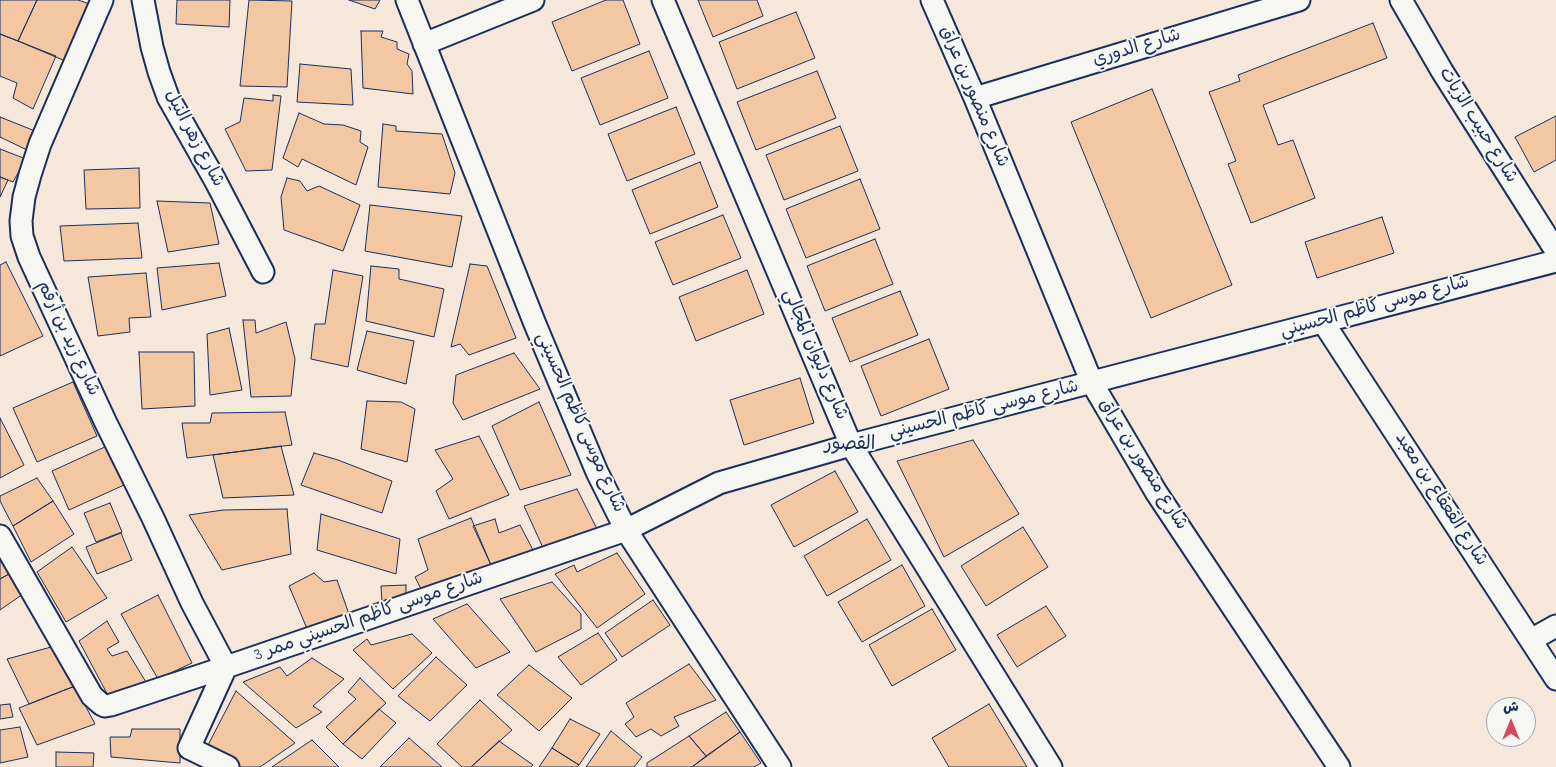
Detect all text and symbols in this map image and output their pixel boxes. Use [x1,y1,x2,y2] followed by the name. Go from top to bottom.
[934,23,1012,171] street label: شارع منصور بن عراق
[1090,25,1184,73] street label: شارع الدوري
[1433,64,1521,188] street label: شارع حبيب الزيات
[158,87,228,191] street label: شارع زهر النيل
[1278,272,1472,344] street label: شارع موسى كاظم الحسيني
[31,278,103,400] street label: شارع زيد بن أرقم
[777,286,851,424] street label: شارع دليوان المجالي
[530,330,628,516] street label: شارع موسى كاظم الحسيني
[887,377,1081,445] street label: شارع موسى كاظم الحسيني
[1093,395,1191,535] street label: شارع منصور بن عراق
[1389,429,1491,571] street label: شارع القعقاع بن معبد
[824,435,876,457] district label: القصور
[252,569,486,667] street label: شارع موسى كاظم الحسيني ممر 3
[1486,697,1536,747] north arrow
[1503,697,1519,718] text: ش

